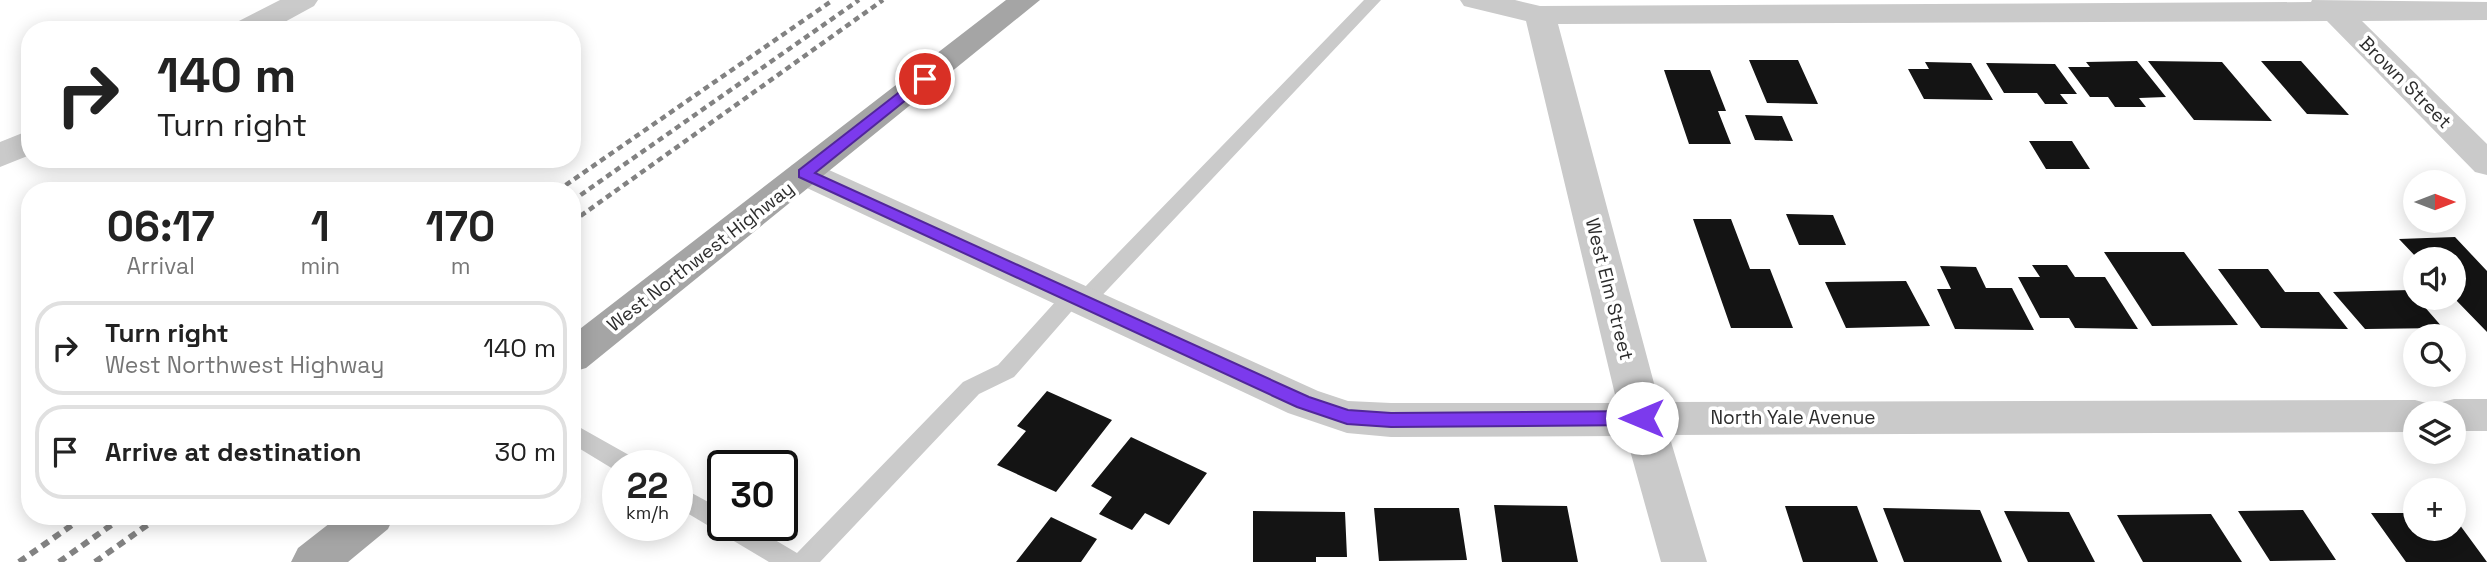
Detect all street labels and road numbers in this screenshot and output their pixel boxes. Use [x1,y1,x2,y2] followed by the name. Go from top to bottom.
[2354,31,2457,134] street label: Brown Street
[602,175,799,337] street label: West Northwest Highway
[1580,215,1639,363] street label: West Elm Street
[1710,405,1876,430] street label: North Yale Avenue

